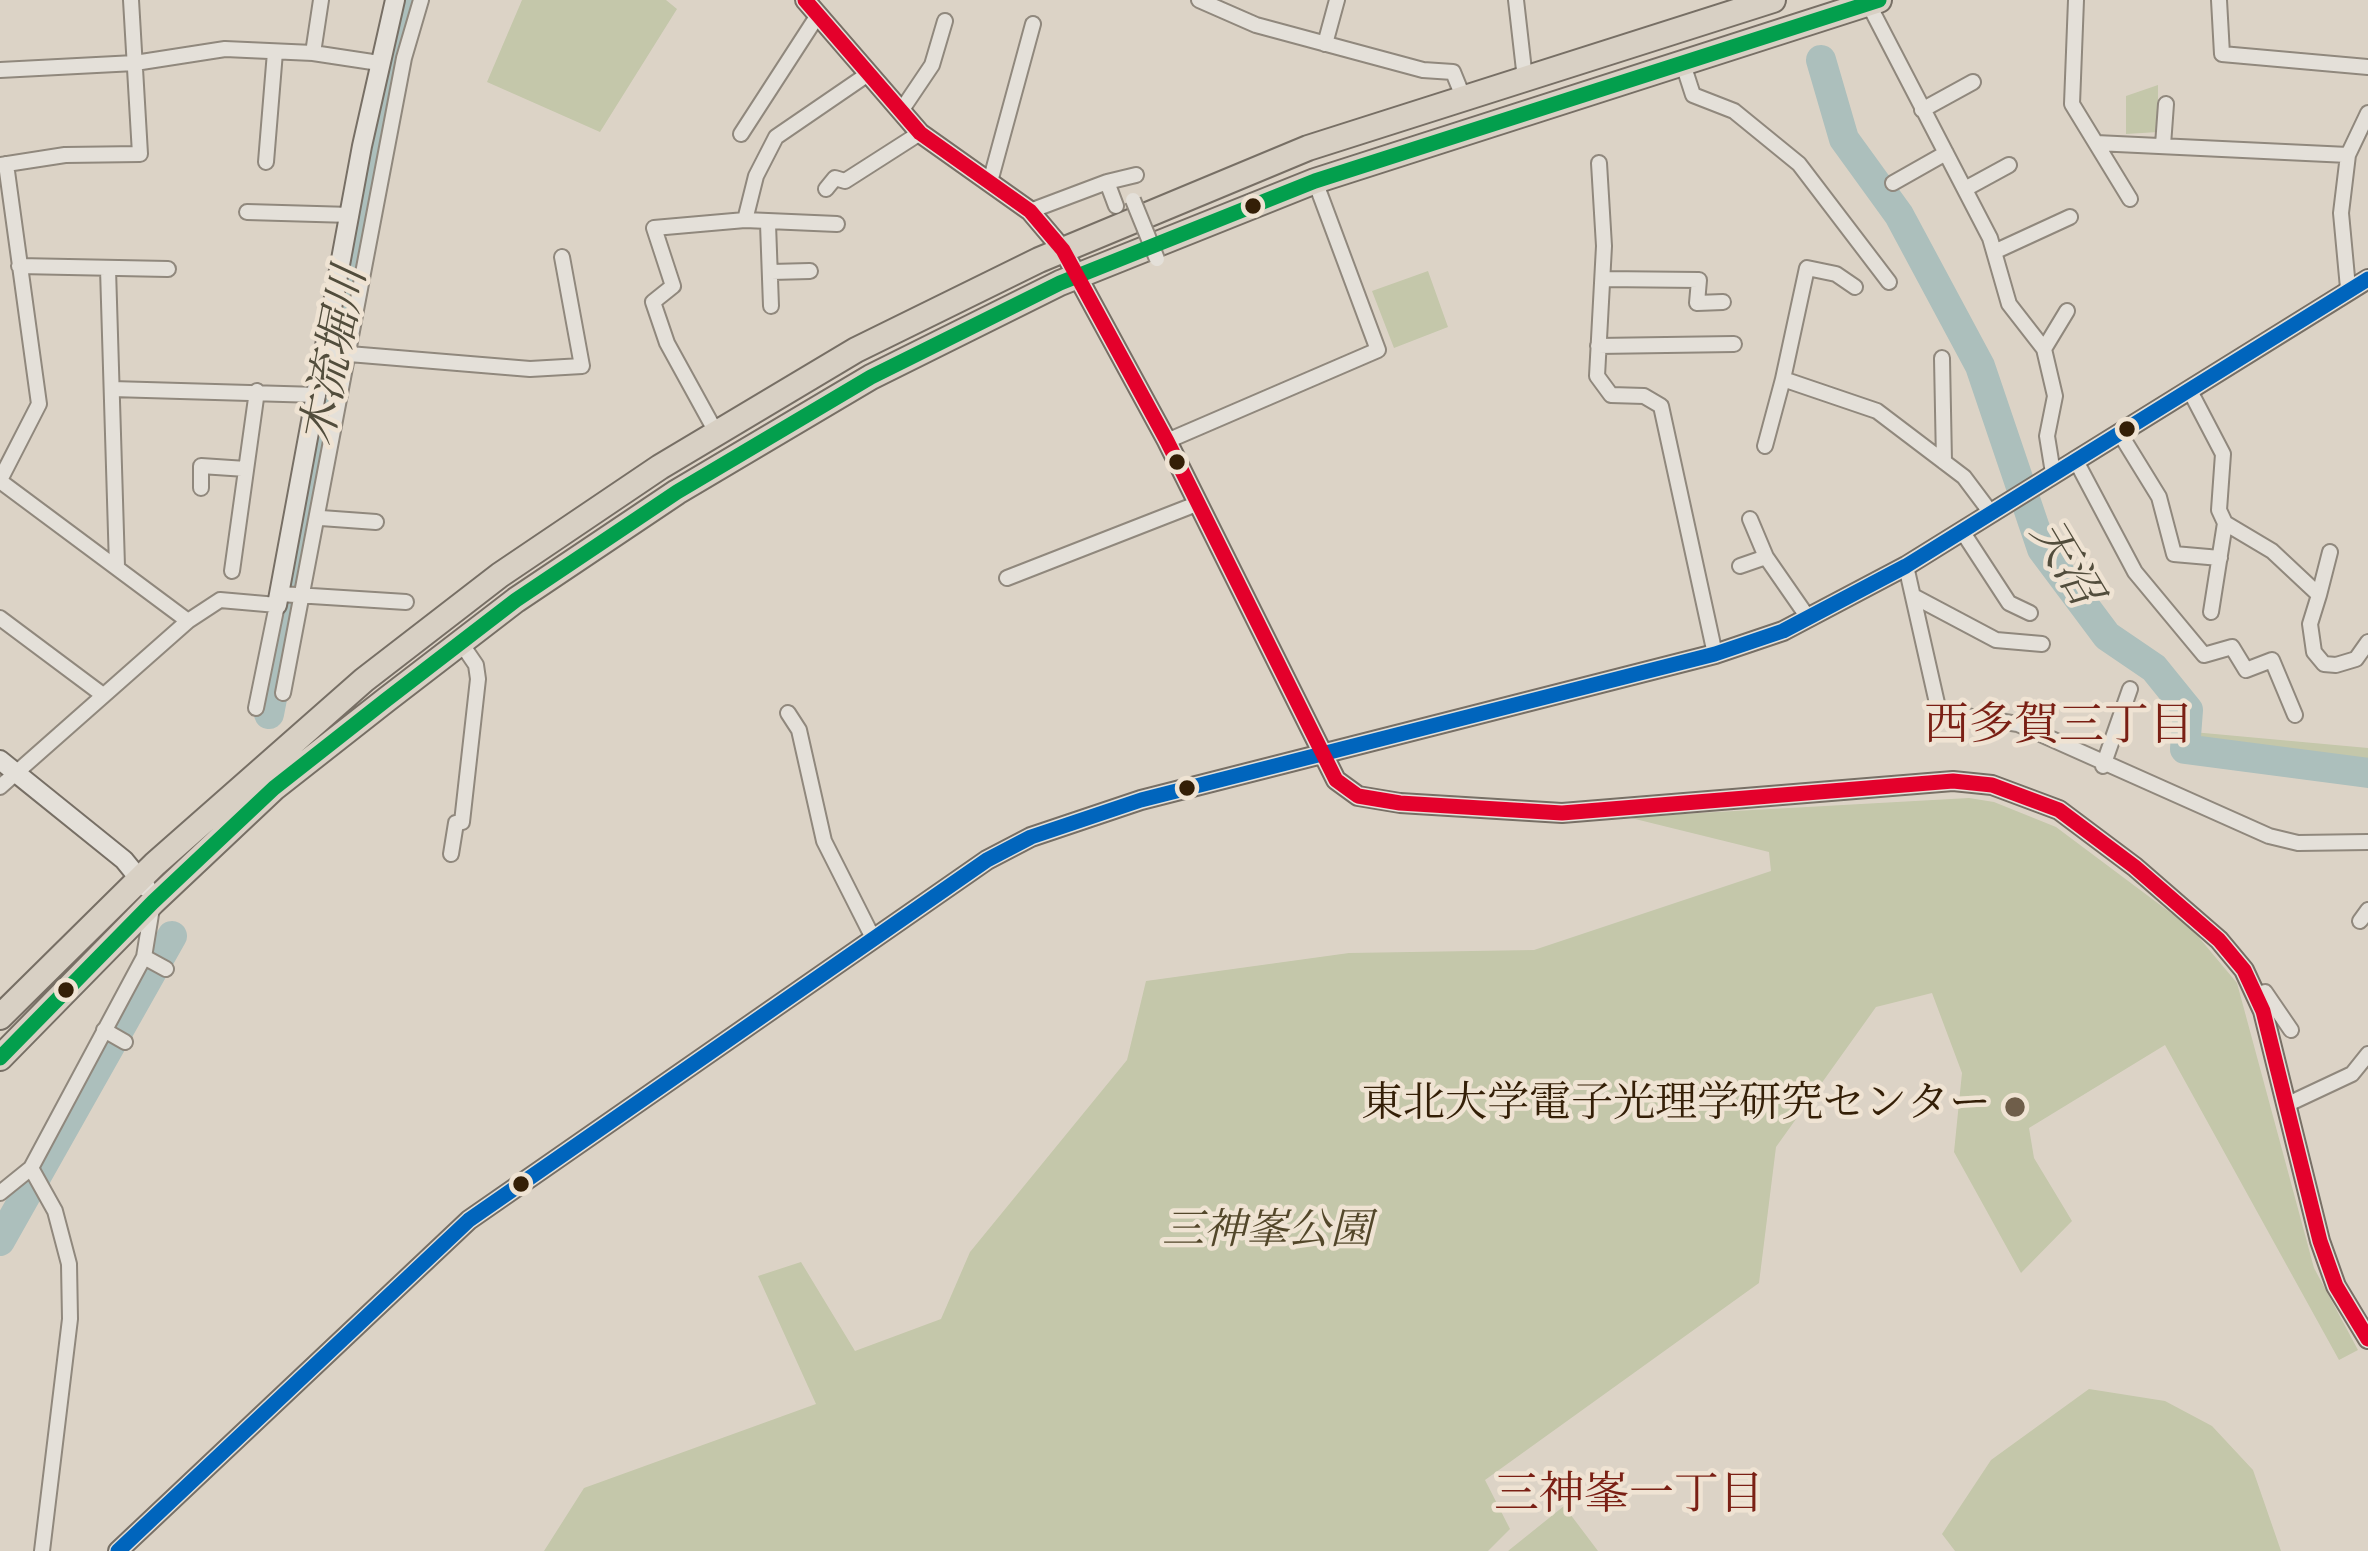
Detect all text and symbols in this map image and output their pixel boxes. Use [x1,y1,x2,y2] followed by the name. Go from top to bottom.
[1242,195,1264,217] unlabelled marker
[294,264,382,450] water label: 木流堀川
[2116,418,2138,440] unlabelled marker
[1166,451,1188,473] unlabelled marker
[2016,512,2108,616] water label: 天沼
[1924,702,2194,756] district label: 西多賀三丁目
[1176,777,1198,799] unlabelled marker
[55,979,77,1001] unlabelled marker
[1361,1082,1991,1132] place label: 東北大学電子光理学研究センター
[2002,1094,2028,1120] marker: 東北大学電子光理学研究センター
[510,1173,532,1195] unlabelled marker
[1162,1209,1372,1259] park label: 三神峯公園
[1494,1471,1764,1525] district label: 三神峯一丁目

